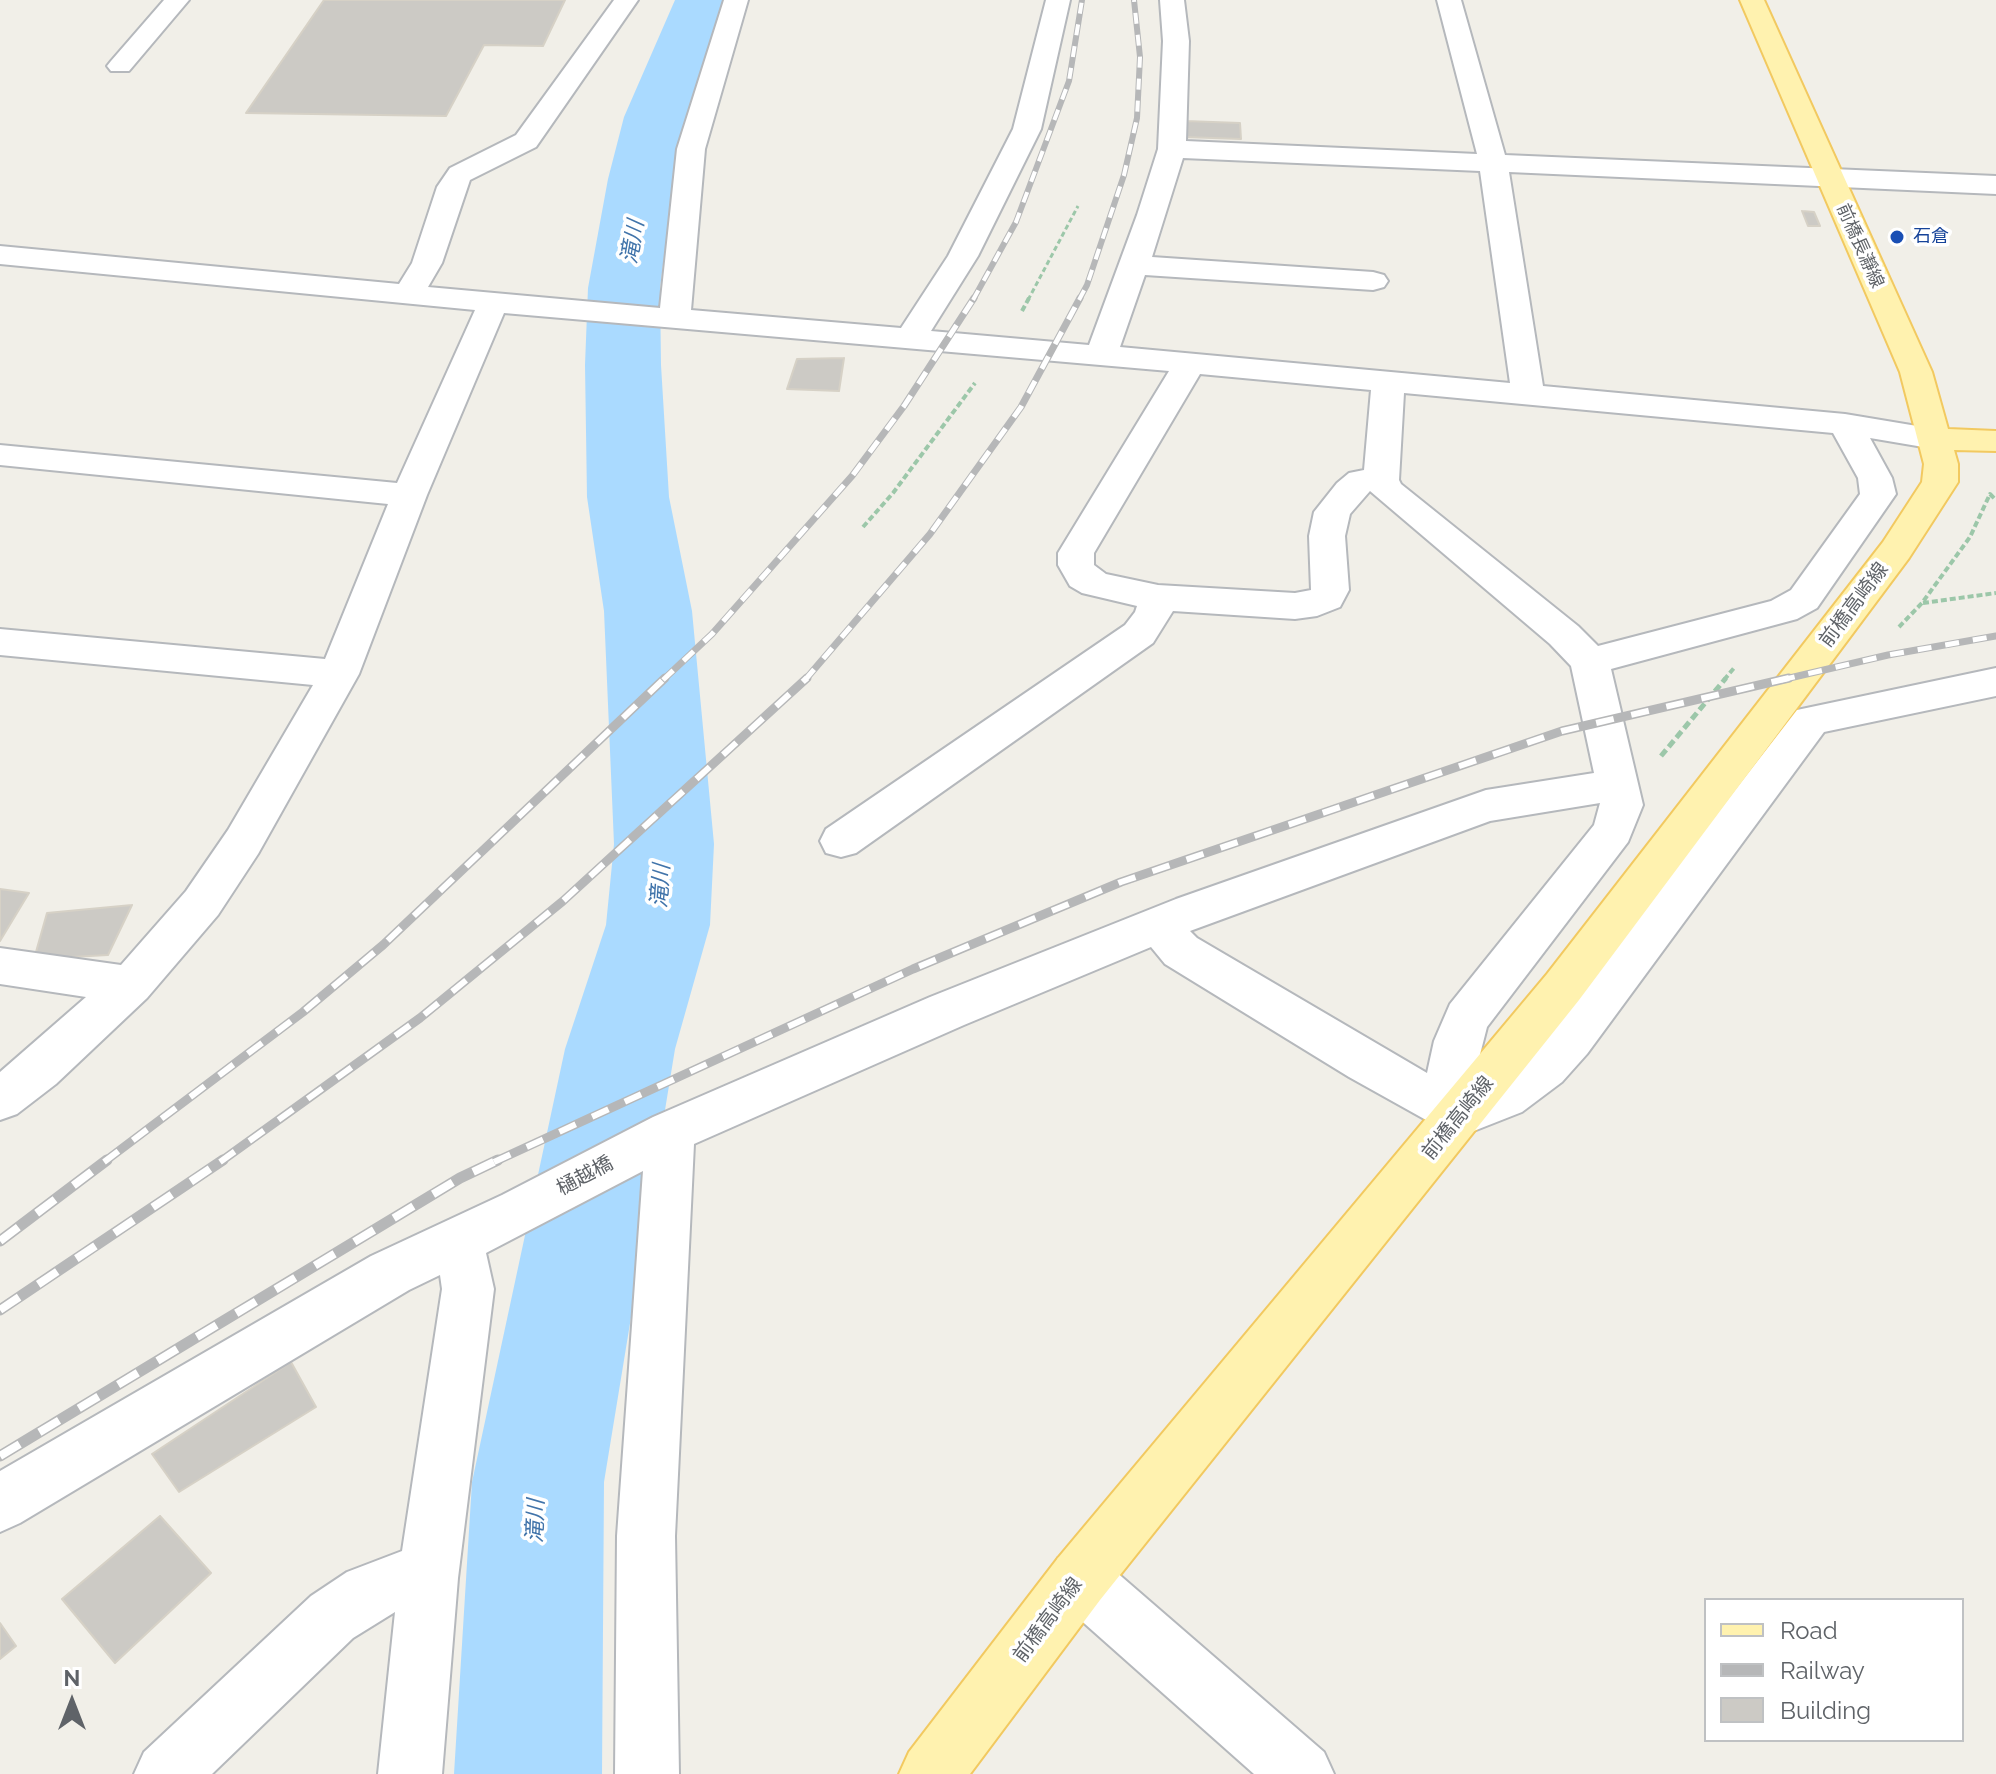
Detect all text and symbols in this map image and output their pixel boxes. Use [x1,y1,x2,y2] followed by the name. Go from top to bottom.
[1832,200,1888,292] street label: 前橋長瀞線
[616,218,650,266] water label: 滝川
[1913,226,1949,248] place label: 石倉
[1888,228,1906,246] marker: 石倉
[1814,558,1894,652] street label: 前橋高崎線
[646,863,676,909] water label: 滝川
[1417,1072,1499,1164] street label: 前橋高崎線
[553,1151,617,1201] street label: 樋越橋
[522,1499,550,1543] water label: 滝川
[1008,1573,1088,1667] street label: 前橋高崎線
[1704,1598,1964,1742] legend
[1780,1616,1838,1645] text: Road
[1780,1656,1865,1685] text: Railway
[32,1662,112,1742] north arrow
[64,1665,80,1691] text: N
[1780,1696,1871,1725] text: Building

